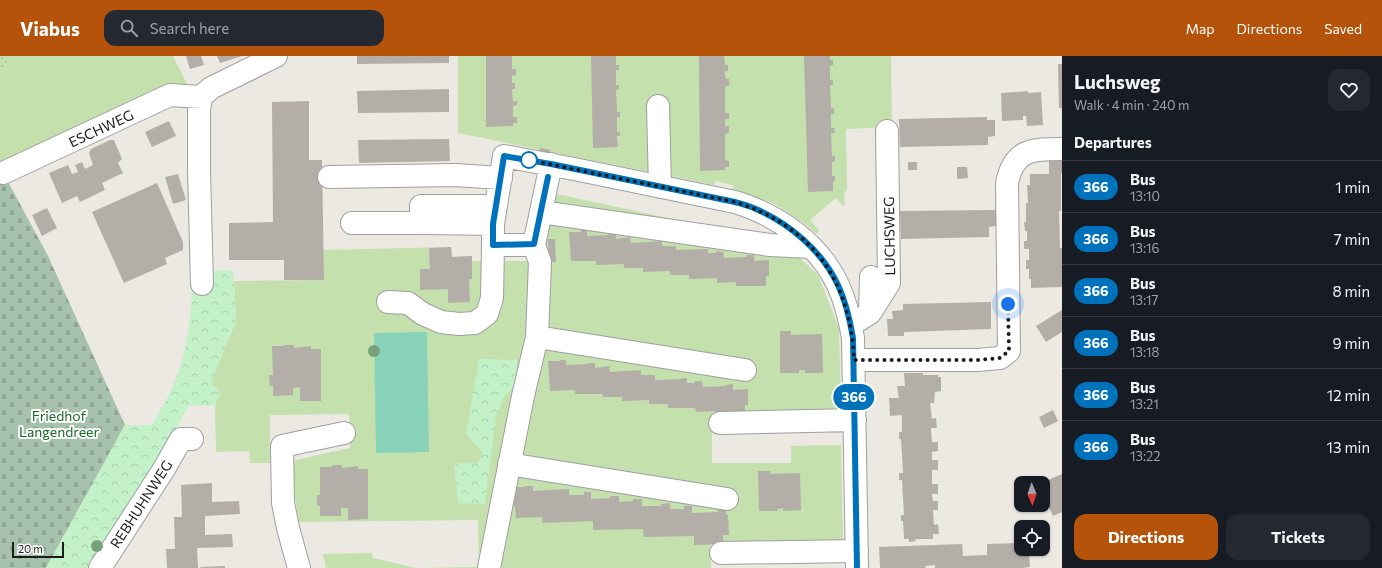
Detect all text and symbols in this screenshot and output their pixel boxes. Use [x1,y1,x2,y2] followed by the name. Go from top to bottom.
[104,10,384,46] search box
[20,17,80,40] text: Viabus
[118,17,140,39] icon: search
[150,19,229,37] text: Search here
[1186,20,1215,37] text: Map
[1237,20,1302,37] text: Directions
[1324,20,1362,37] text: Saved
[1328,69,1370,111] button: heart
[1074,70,1161,93] text: Luchsweg
[1074,97,1189,113] text: Walk · 4 min · 240 m
[66,106,136,150] street label: ESCHWEG
[1074,133,1152,151] text: Departures
[520,151,538,169] unlabelled marker
[1130,170,1155,188] text: Bus
[1083,178,1109,195] text: 366
[1335,178,1370,196] text: 1 min
[1130,188,1160,204] text: 13:10
[880,196,898,276] street label: LUCHSWEG
[1130,222,1155,240] text: Bus
[1083,230,1109,247] text: 366
[1334,230,1370,248] text: 7 min
[1130,240,1160,256] text: 13:16
[1130,274,1155,292] text: Bus
[1083,282,1109,299] text: 366
[1332,282,1370,300] text: 8 min
[1130,292,1158,308] text: 13:17
[998,294,1018,314] your location
[1130,326,1155,344] text: Bus
[1083,334,1109,351] text: 366
[1332,334,1370,352] text: 9 min
[1130,344,1160,360] text: 13:18
[1130,378,1155,396] text: Bus
[831,384,877,410] line badge: 366
[1083,386,1109,403] text: 366
[1327,386,1370,404] text: 12 min
[841,388,867,405] text: 366
[1130,396,1159,412] text: 13:21
[19,407,99,440] park label: Friedhof Langendreer
[1130,430,1155,448] text: Bus
[1083,438,1109,455] text: 366
[1327,438,1370,456] text: 13 min
[1130,448,1160,464] text: 13:22
[106,457,176,551] street label: REBHUHNWEG
[1014,476,1050,512] north arrow
[1014,476,1050,556] map controls
[1074,514,1218,560] button: Directions
[1226,514,1370,560] button: Tickets
[1014,520,1050,556] button: locate
[12,540,64,559] scale bar
[18,542,43,555] text: 20 m

